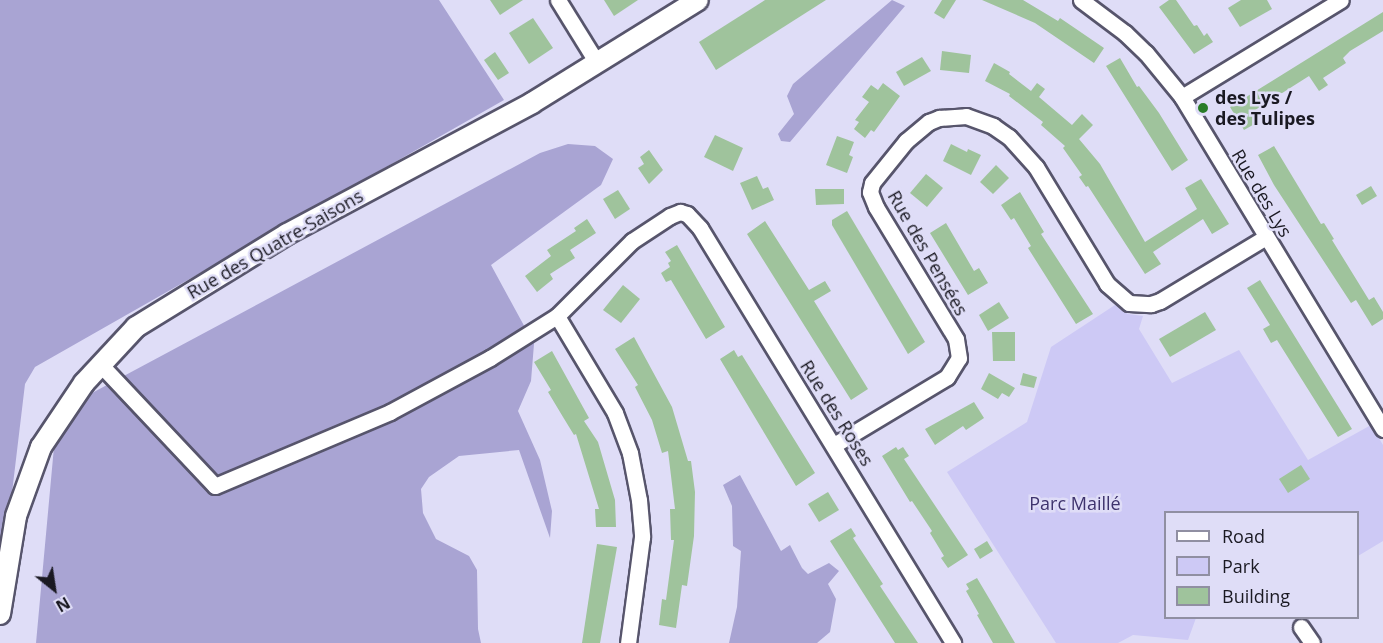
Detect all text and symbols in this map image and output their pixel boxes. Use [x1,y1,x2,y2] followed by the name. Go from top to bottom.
[1215,87,1315,130] place label: des Lys / des Tulipes
[1196,101,1210,115] marker: des Lys / des Tulipes
[1227,145,1297,241] street label: Rue des Lys
[183,185,367,303] street label: Rue des Quatre-Saisons
[883,187,973,319] street label: Rue des Pensées
[796,356,878,470] street label: Rue des Roses
[1029,492,1121,514] park label: Parc Maillé
[1164,511,1359,619] legend
[1222,524,1265,548] text: Road
[1222,554,1260,578] text: Park
[24,559,84,619] north arrow
[1222,584,1290,608] text: Building
[52,592,74,617] text: N

